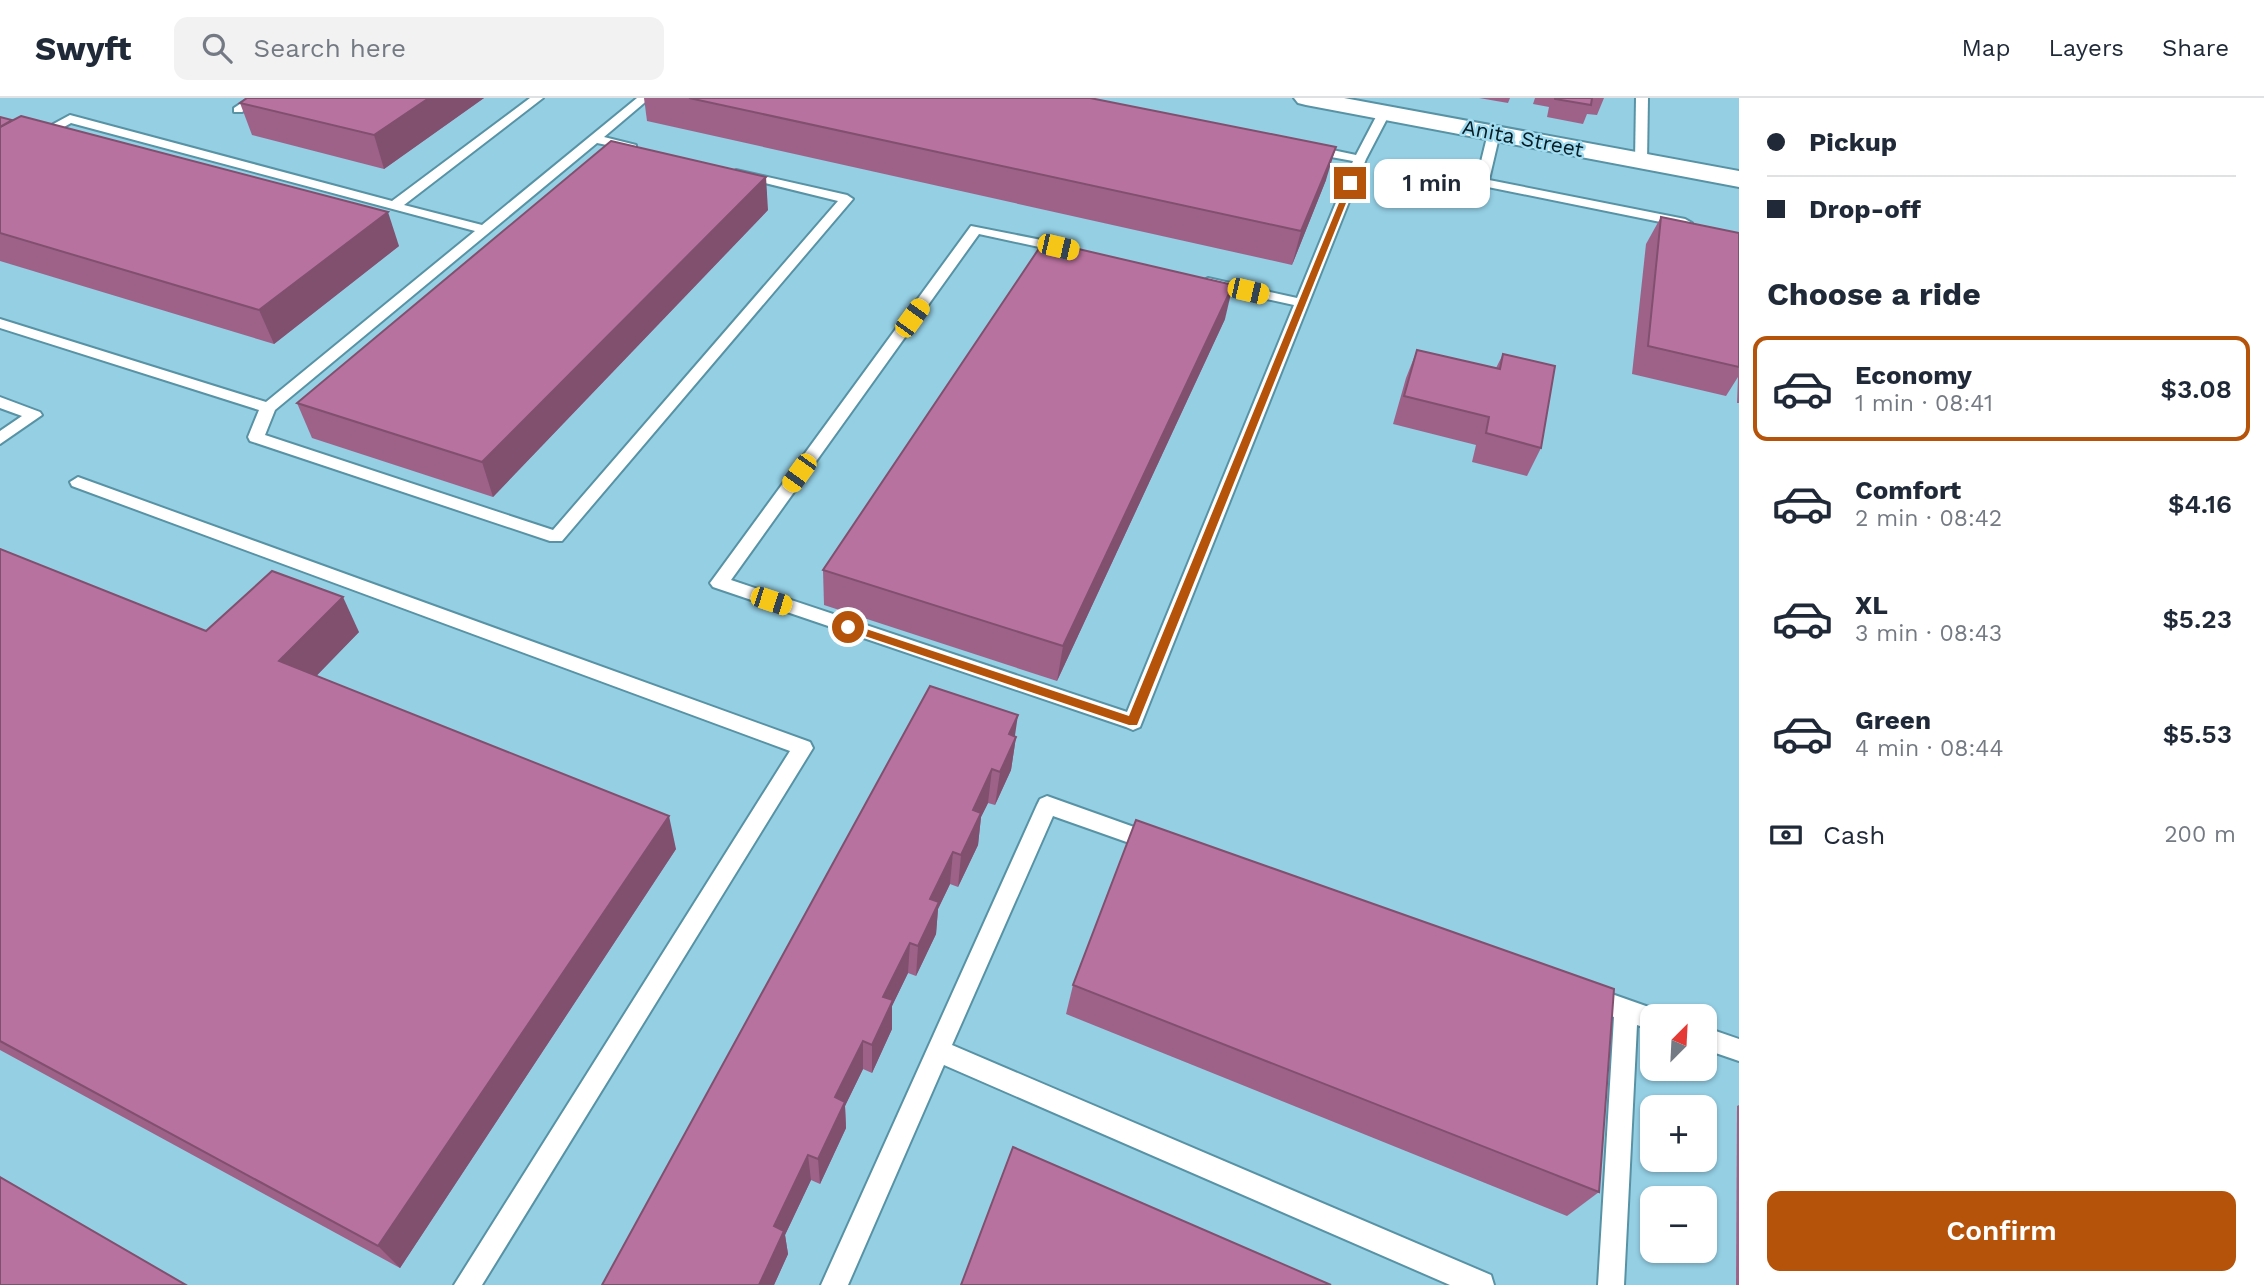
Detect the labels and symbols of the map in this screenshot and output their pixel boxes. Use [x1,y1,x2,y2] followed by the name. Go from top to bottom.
[1460,114,1586,162] street label: Anita Street
[1374,158,1490,208] callout: 1 min
[1334,167,1366,199] route end
[1036,232,1081,262] car
[1226,276,1271,306] car
[892,295,933,341] car
[779,450,820,496] car
[748,585,795,617] car
[832,611,864,643] route start
[1640,1004,1717,1082] north arrow

